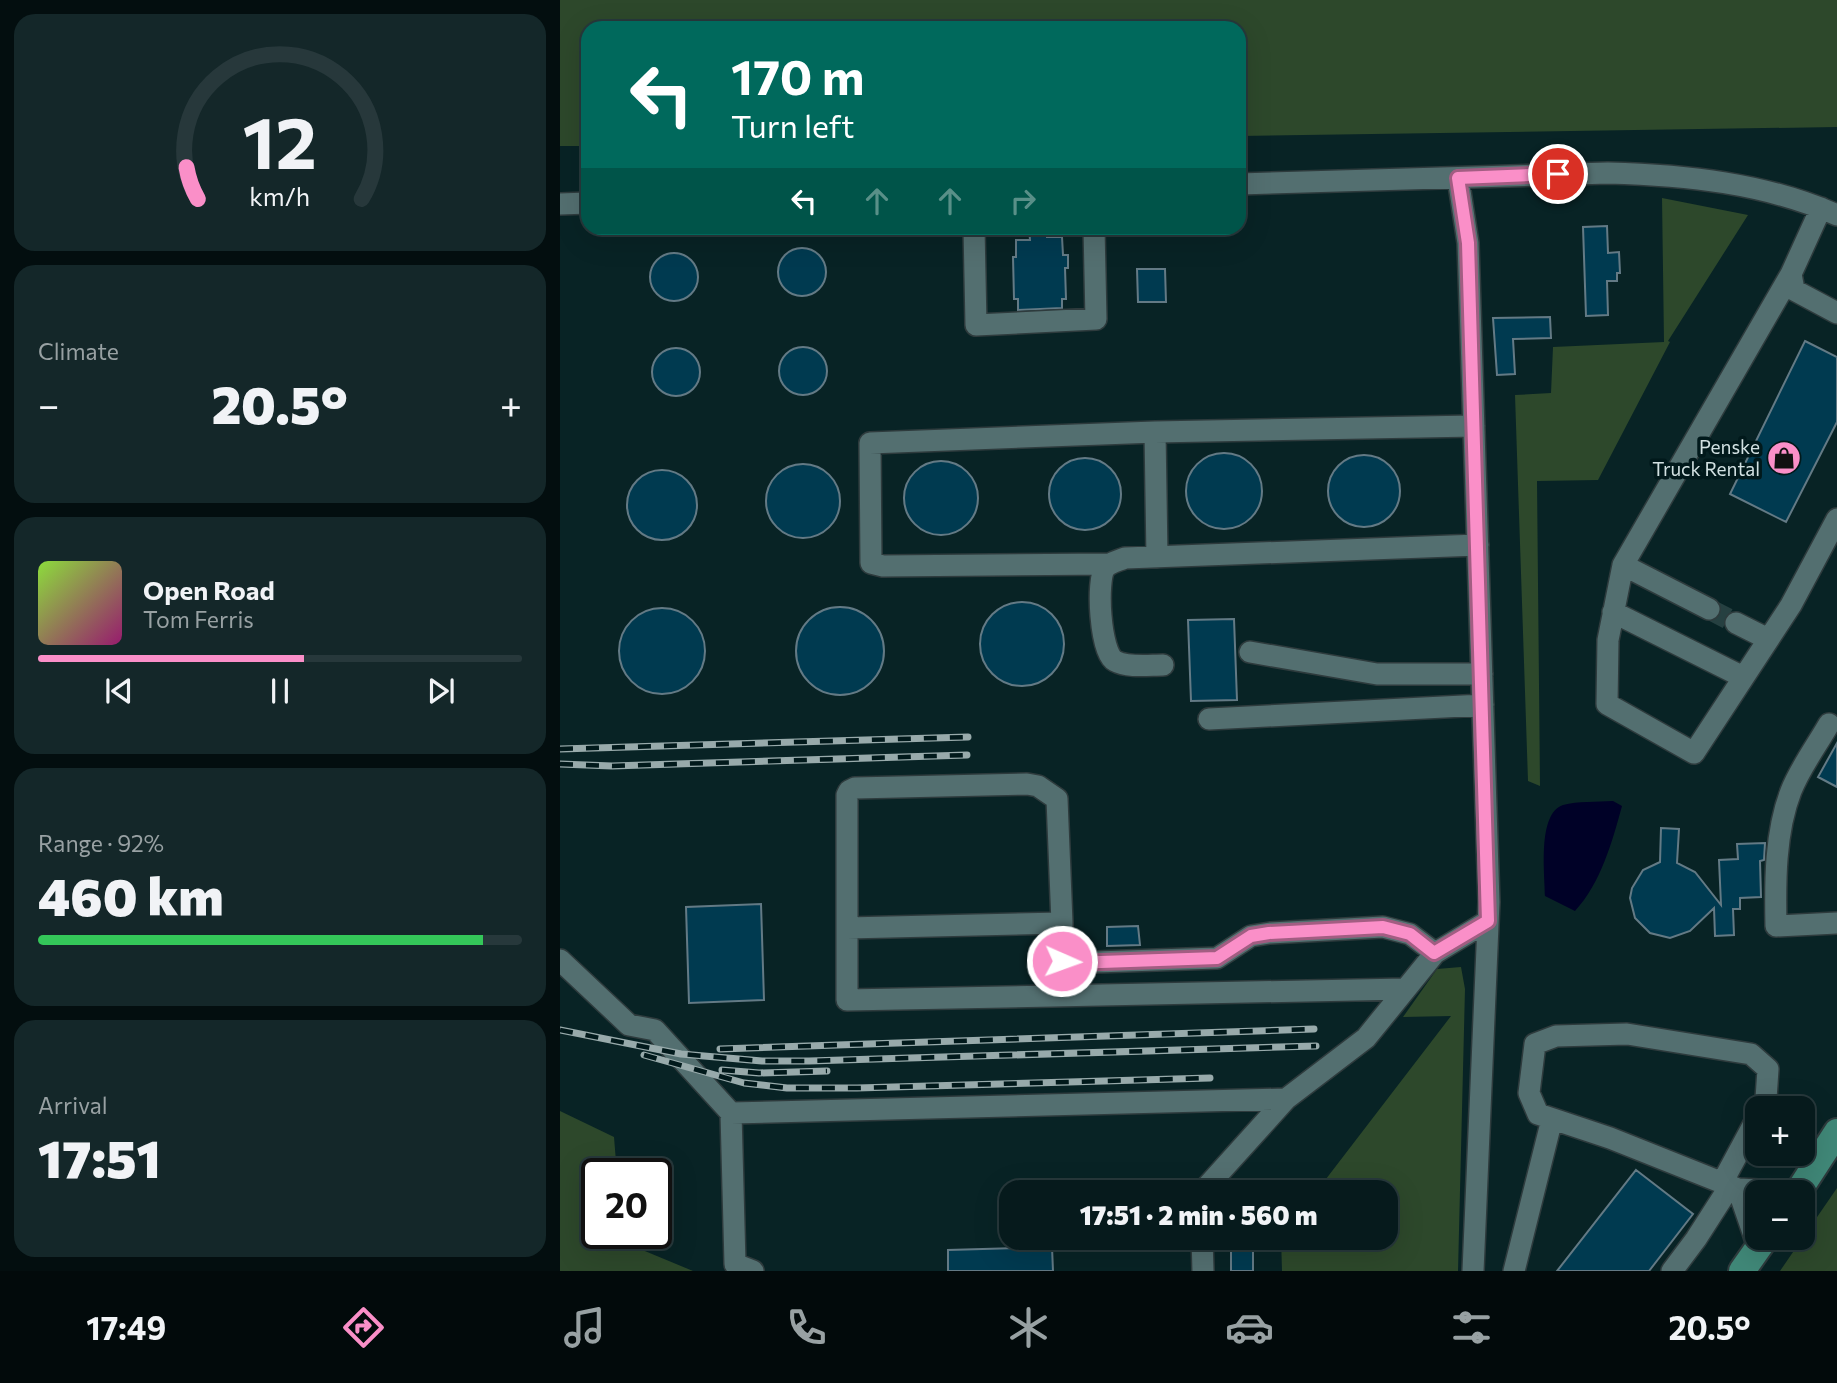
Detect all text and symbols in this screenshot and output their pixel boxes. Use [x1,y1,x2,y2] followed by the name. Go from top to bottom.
[731,45,864,105] text: 170 m
[616,49,707,140] icon: left
[243,95,317,184] text: 12
[731,105,855,145] text: Turn left
[1528,144,1588,204] pin
[1539,155,1577,193] icon: arrive
[250,181,310,211] text: km/h
[785,182,823,220] icon: left
[858,182,896,220] icon: ahead
[931,182,969,220] icon: ahead
[1004,182,1042,220] icon: right
[38,337,119,365] text: Climate
[211,371,348,435] text: 20.5°
[38,380,60,427] text: −
[500,380,522,427] text: +
[1652,435,1760,480] place label: Penske Truck Rental
[1765,439,1803,477] shop icon: Penske Truck Rental
[143,574,275,605] text: Open Road
[143,605,254,633] text: Tom Ferris
[100,672,138,710] icon: previous
[261,672,299,710] icon: pause
[422,672,460,710] icon: next
[38,829,164,857] text: Range · 92%
[38,863,224,927] text: 460 km
[1025,924,1099,998] position arrow
[38,1091,108,1119] text: Arrival
[1745,1096,1815,1250] map controls
[1745,1096,1815,1166] button: +
[38,1125,161,1189] text: 17:51
[581,1158,672,1249] speed limit sign: 20
[1745,1180,1815,1250] button: −
[1080,1199,1317,1230] text: 17:51 · 2 min · 560 m
[339,1303,388,1352] icon: directions
[560,1303,609,1352] icon: music
[782,1303,831,1352] icon: phone
[1004,1303,1053,1352] icon: climate
[1225,1303,1274,1352] icon: car
[1447,1303,1496,1352] icon: filters
[86,1307,166,1347] text: 17:49
[1668,1307,1751,1347] text: 20.5°

